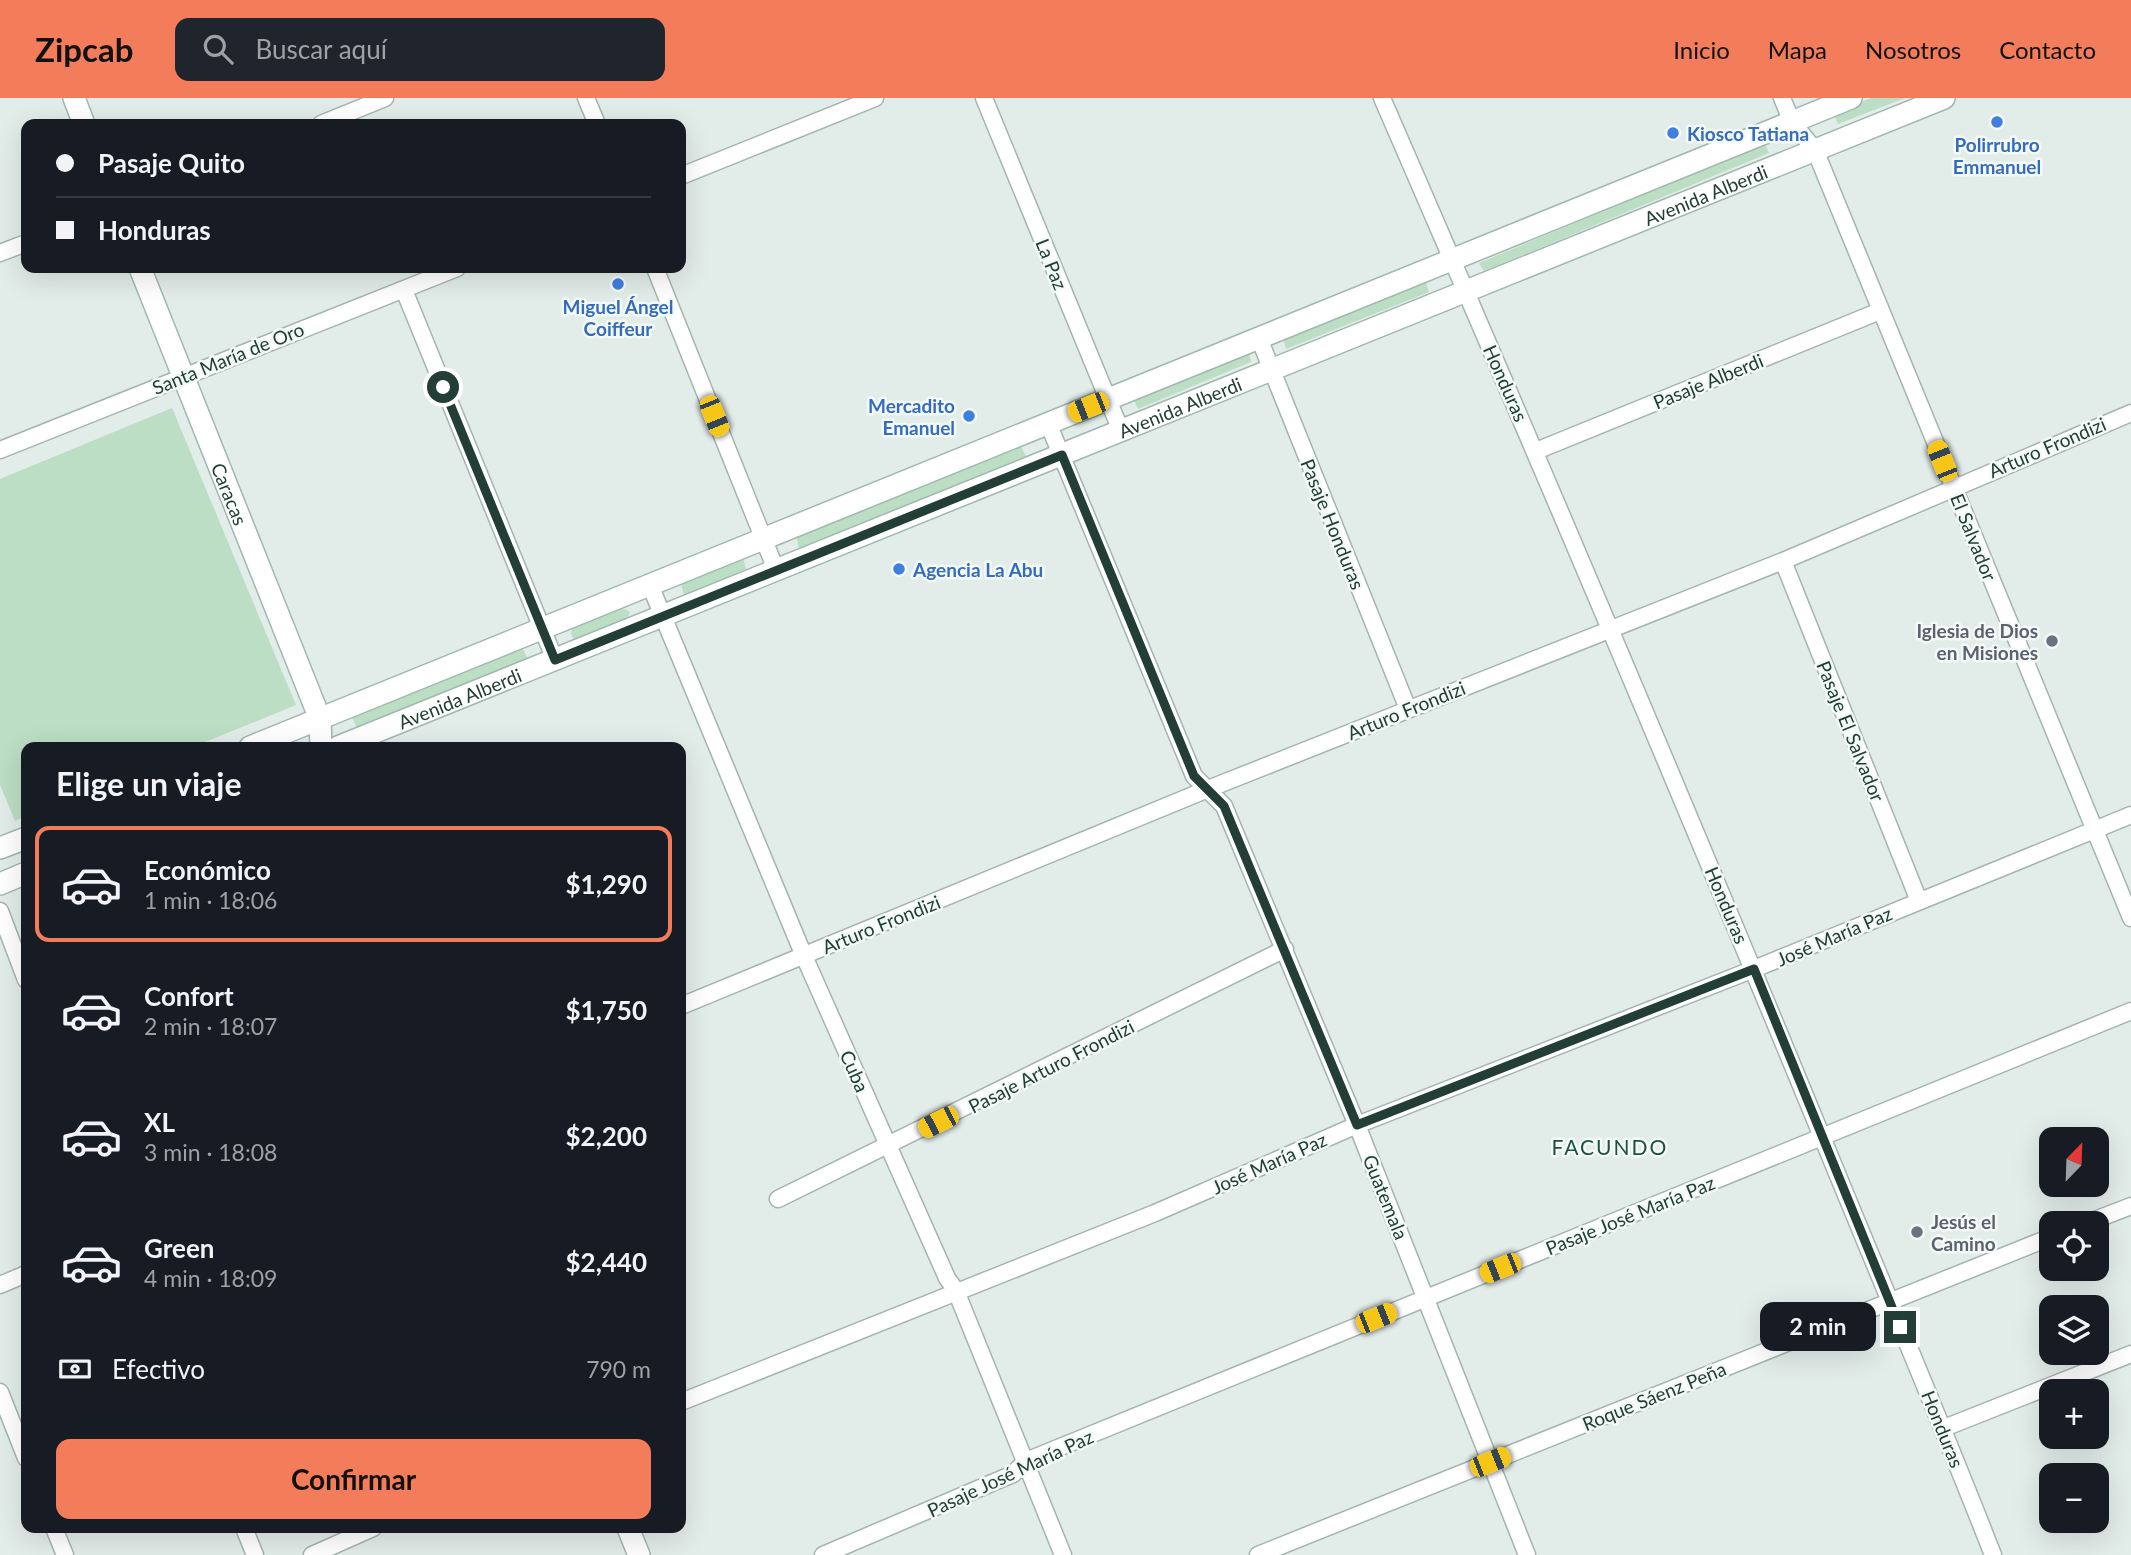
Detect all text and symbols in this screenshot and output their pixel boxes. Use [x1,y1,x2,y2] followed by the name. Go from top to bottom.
[175,18,665,81] search box
[35,29,133,69] text: Zipcab
[199,30,237,68] icon: search
[255,33,387,65] text: Buscar aquí
[1673,35,1730,64] text: Inicio
[1768,35,1827,64] text: Mapa
[1865,35,1961,64] text: Nosotros
[1999,35,2096,64] text: Contacto
[1989,114,2005,130] marker: Polirrubro Emmanuel
[1687,122,1809,145] place label: Kiosco Tatiana
[1665,125,1681,141] marker: Kiosco Tatiana
[1953,133,2041,178] place label: Polirrubro Emmanuel
[98,147,245,179] text: Pasaje Quito
[1641,159,1771,230] street label: Avenida Alberdi
[98,214,211,246] text: Honduras
[1031,235,1073,293] street label: La Paz
[610,276,626,292] marker: Miguel Ángel Coiffeur
[563,295,673,340] place label: Miguel Ángel Coiffeur
[149,317,307,399] street label: Santa María de Oro
[1479,341,1533,425] street label: Honduras
[1650,348,1766,414] street label: Pasaje Alberdi
[427,371,459,403] route start
[1115,372,1245,442] street label: Avenida Alberdi
[1065,389,1112,425] car
[697,393,732,439] car
[868,394,955,439] place label: Mercadito Emanuel
[961,408,977,424] marker: Mercadito Emanuel
[1985,412,2109,482] street label: Arturo Frondizi
[1925,438,1960,484] car
[1296,455,1370,593] street label: Pasaje Honduras
[207,459,253,528] street label: Caracas
[1946,490,2002,584] street label: El Salvador
[912,558,1043,581] place label: Agencia La Abu
[891,561,907,577] marker: Agencia La Abu
[1916,619,2038,664] place label: Iglesia de Dios en Misiones
[2044,633,2060,649] marker: Iglesia de Dios en Misiones
[1812,657,1890,805] street label: Pasaje El Salvador
[394,663,524,733] street label: Avenida Alberdi
[1344,676,1468,744] street label: Arturo Frondizi
[56,764,241,803] text: Elige un viaje
[60,853,123,916] icon: car
[144,854,271,886] text: Económico
[1701,863,1753,947] street label: Honduras
[566,868,647,900] text: $1,290
[144,886,277,914] text: 1 min · 18:06
[819,890,943,958] street label: Arturo Frondizi
[1773,901,1895,971] street label: José María Paz
[60,979,123,1042] icon: car
[144,980,234,1012] text: Confort
[566,994,647,1026] text: $1,750
[144,1012,277,1040] text: 2 min · 18:07
[964,1014,1138,1118] street label: Pasaje Arturo Frondizi
[836,1047,874,1095] street label: Cuba
[915,1103,962,1141] car
[60,1105,123,1168] icon: car
[144,1106,175,1138] text: XL
[566,1120,647,1152] text: $2,200
[1208,1127,1330,1199] street label: José María Paz
[2039,1127,2109,1197] north arrow
[2039,1127,2109,1533] map controls
[1552,1134,1668,1159] district label: FACUNDO
[144,1138,277,1166] text: 3 min · 18:08
[1359,1151,1413,1243] street label: Guatemala
[1542,1171,1718,1259] street label: Pasaje José María Paz
[1931,1210,1996,1255] place label: Jesús el Camino
[2039,1211,2109,1281] button: locate
[1909,1224,1925,1240] marker: Jesús el Camino
[60,1231,123,1294] icon: car
[144,1232,214,1264] text: Green
[566,1246,647,1278] text: $2,440
[1477,1250,1524,1286] car
[144,1264,277,1292] text: 4 min · 18:09
[2039,1295,2109,1365] button: layers
[1353,1300,1400,1336] car
[1760,1302,1876,1352] callout: 2 min
[1884,1311,1916,1343] route end
[1789,1312,1847,1340] text: 2 min
[56,1350,94,1388] icon: cash
[112,1353,205,1385] text: Efectivo
[586,1355,651,1383] text: 790 m
[1579,1357,1729,1435] street label: Roque Sáenz Peña
[2039,1379,2109,1449] button: +
[1917,1387,1969,1471] street label: Honduras
[923,1424,1097,1522] street label: Pasaje José María Paz
[56,1439,651,1519] button: Confirmar
[1467,1444,1514,1480] car
[2039,1463,2109,1533] button: −

